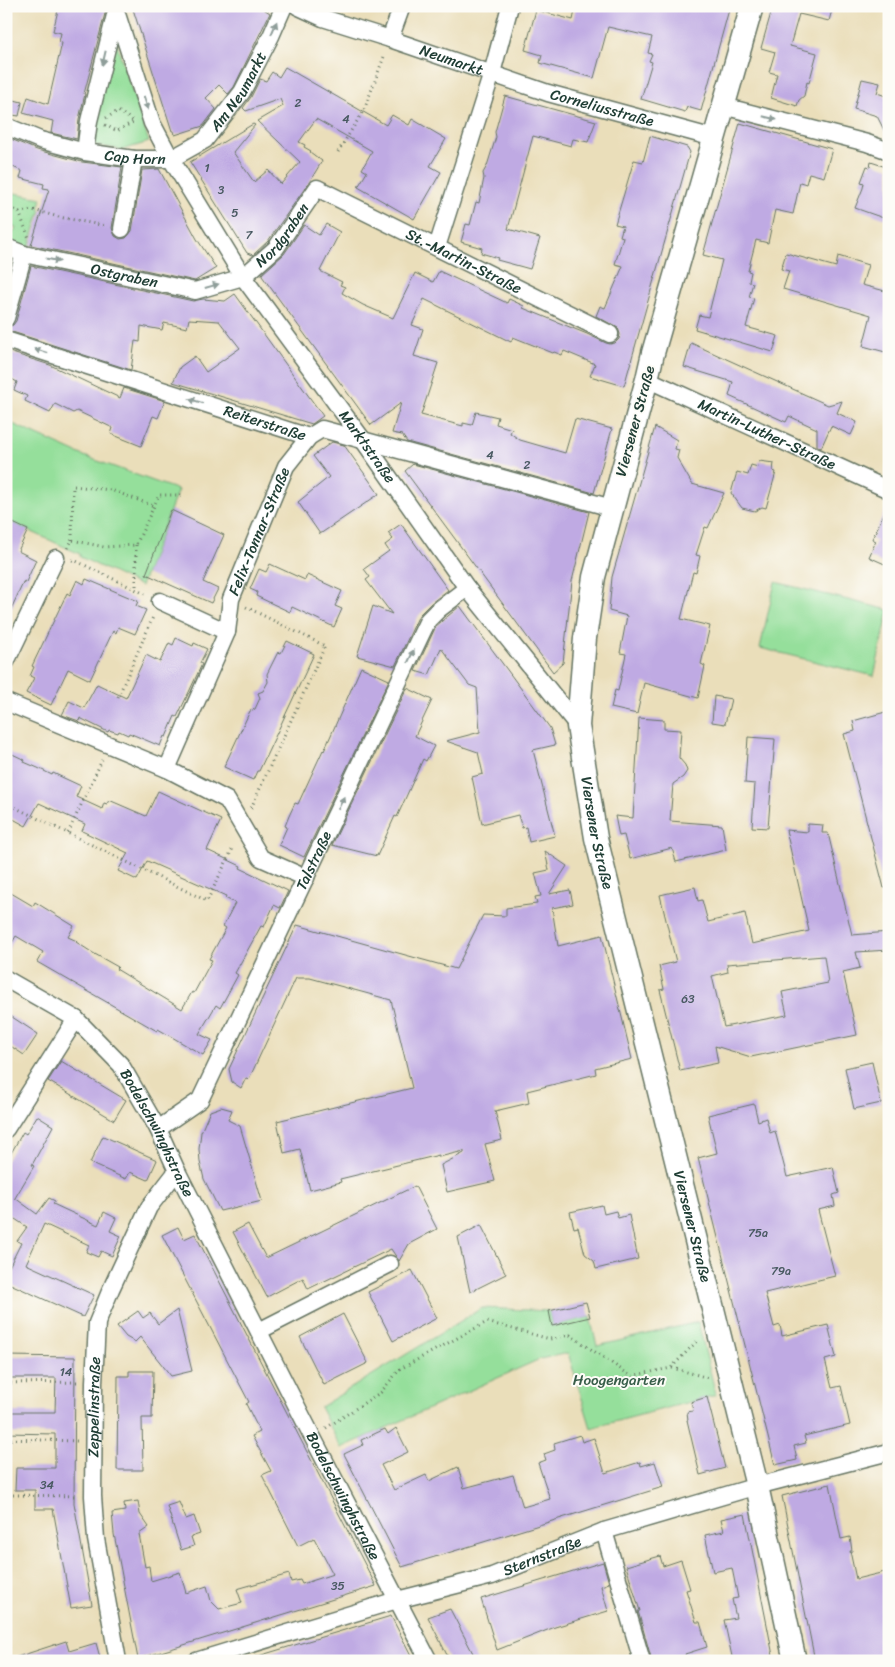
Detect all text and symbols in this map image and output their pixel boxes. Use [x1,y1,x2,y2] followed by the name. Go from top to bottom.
[271,21,279,35] one-way arrow
[416,37,487,83] street label: Neumarkt
[202,47,274,138] street label: Am Neumarkt
[100,50,108,66] one-way arrow
[547,81,657,134] street label: Corneliusstraße
[295,92,302,114] house number: 2
[143,95,150,110] one-way arrow
[342,108,350,130] house number: 4
[762,115,777,123] one-way arrow
[103,142,166,172] street label: Cap Horn
[204,157,210,179] house number: 1
[218,179,225,201] house number: 3
[249,198,316,274] street label: Nordgraben
[231,202,239,224] house number: 5
[401,221,527,301] street label: St.-Martin-Straße
[246,224,254,246] house number: 7
[46,256,61,264] one-way arrow
[88,256,161,296] street label: Ostgraben
[204,282,219,290] one-way arrow
[33,347,48,355] one-way arrow
[608,362,662,480] street label: Viersener Straße
[694,391,840,477] street label: Martin-Luther-Straße
[188,396,203,404] one-way arrow
[220,398,310,448] street label: Reiterstraße
[332,404,403,489] street label: Marktstraße
[486,444,494,466] house number: 4
[524,454,531,476] house number: 2
[221,463,297,599] street label: Felix-Tonnar-Straße
[407,649,415,663] one-way arrow
[573,775,621,892] street label: Viersener Straße
[338,796,346,810] one-way arrow
[288,827,339,895] street label: Talstraße
[681,988,695,1010] house number: 63
[113,1064,201,1202] street label: Bodelschwinghstraße
[666,1168,719,1285] street label: Viersener Straße
[748,1222,768,1244] house number: 75a
[771,1260,791,1282] house number: 79a
[80,1356,108,1458] street label: Zeppelinstraße
[60,1361,73,1383] house number: 14
[573,1367,665,1393] park label: Hoogengarten
[299,1427,388,1565] street label: Bodelschwinghstraße
[40,1474,55,1496] house number: 34
[499,1528,585,1583] street label: Sternstraße
[331,1575,345,1597] house number: 35

